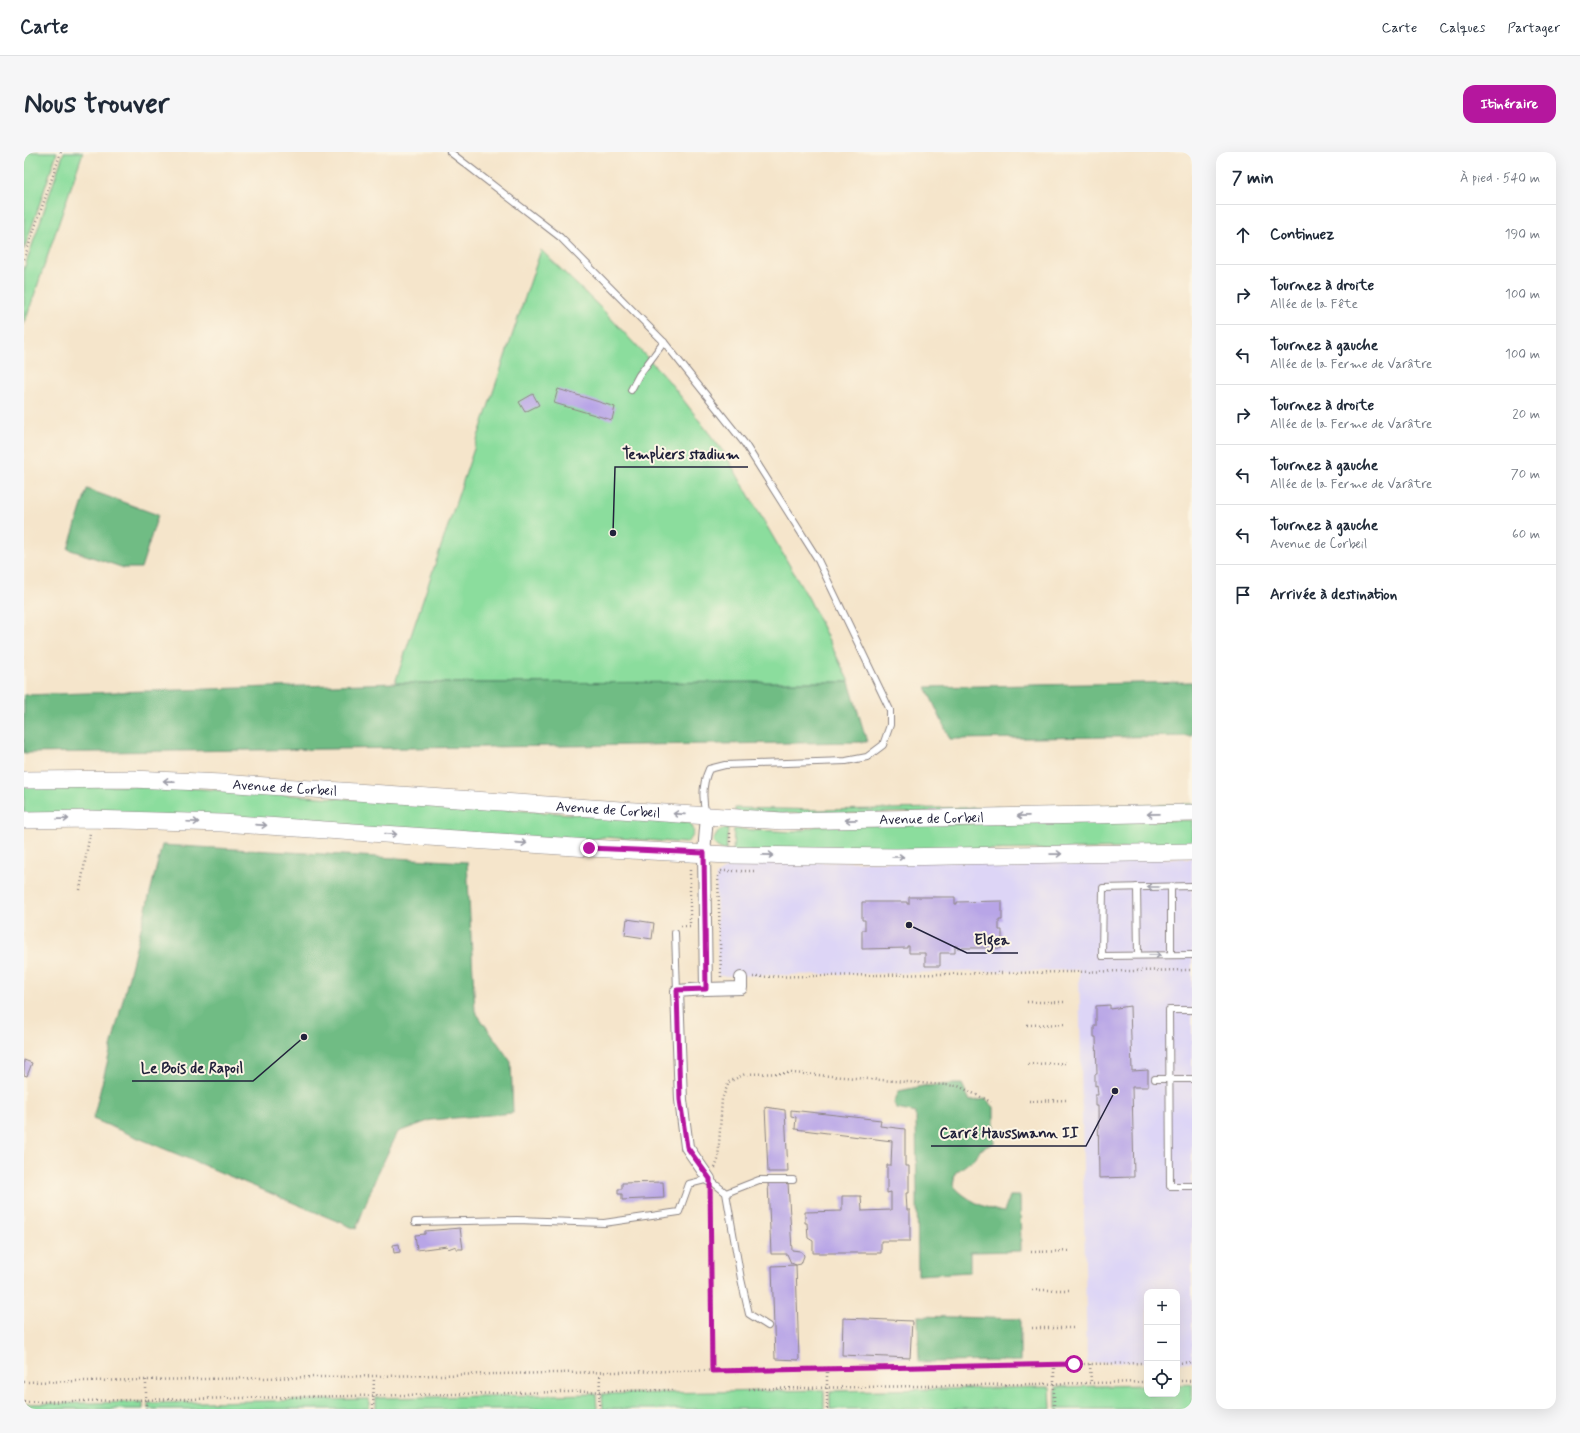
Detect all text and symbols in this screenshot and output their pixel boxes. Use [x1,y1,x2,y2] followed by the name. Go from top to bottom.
[20,15,69,40] text: Carte
[1381,19,1417,37] text: Carte
[1439,19,1485,37] text: Calques
[1507,19,1560,37] text: Partager
[1463,85,1556,123] button: Itinéraire
[24,86,169,123] text: Nous trouver
[1232,167,1274,189] text: 7 min
[1460,170,1540,187] text: À pied · 540 m
[1232,224,1254,246] icon: ahead
[1270,225,1334,245] text: Continuez
[1505,226,1540,243] text: 190 m
[1270,276,1374,296] text: Tournez à droite
[1232,284,1254,306] icon: right
[1505,286,1540,303] text: 100 m
[1270,296,1358,313] text: Allée de la Fête
[1270,336,1378,356] text: Tournez à gauche
[1232,344,1254,366] icon: left
[1505,346,1540,363] text: 100 m
[1270,356,1432,373] text: Allée de la Ferme de Varâtre
[1270,396,1374,416] text: Tournez à droite
[1232,404,1254,426] icon: right
[1512,406,1540,423] text: 20 m
[1270,416,1432,433] text: Allée de la Ferme de Varâtre
[615,440,748,467] callout: Templiers stadium
[622,445,740,465] text: Templiers stadium
[1270,456,1378,476] text: Tournez à gauche
[1232,464,1254,486] icon: left
[1511,466,1540,483] text: 70 m
[1270,476,1432,493] text: Allée de la Ferme de Varâtre
[1270,516,1378,536] text: Tournez à gauche
[1232,524,1254,546] icon: left
[1512,526,1540,543] text: 60 m
[1270,536,1367,553] text: Avenue de Corbeil
[1232,584,1254,606] icon: arrive
[1270,585,1397,605] text: Arrivée à destination
[232,776,338,801] street label: Avenue de Corbeil
[163,777,176,785] one-way arrow
[555,798,661,823] street label: Avenue de Corbeil
[879,809,984,829] street label: Avenue de Corbeil
[1147,810,1160,818] one-way arrow
[673,811,686,818] one-way arrow
[1017,813,1030,820] one-way arrow
[56,815,69,823] one-way arrow
[845,816,858,824] one-way arrow
[186,818,199,826] one-way arrow
[254,822,267,829] one-way arrow
[384,830,397,837] one-way arrow
[514,839,527,846] one-way arrow
[580,839,598,857] route end
[1049,850,1062,858] one-way arrow
[761,852,774,859] one-way arrow
[891,853,904,861] one-way arrow
[1147,883,1160,891] one-way arrow
[967,926,1018,953] callout: Elgea
[974,931,1011,953] text: Elgea
[1148,951,1161,959] one-way arrow
[132,1054,253,1081] callout: Le Bois de Rapoil
[141,1059,243,1079] text: Le Bois de Rapoil
[931,1119,1086,1146] callout: Carré Haussmann II
[939,1124,1079,1144] text: Carré Haussmann II
[1144,1289,1180,1397] map controls
[1144,1289,1180,1325] button: +
[1144,1325,1180,1361] button: −
[1065,1355,1083,1373] route start
[1144,1361,1180,1397] button: locate

